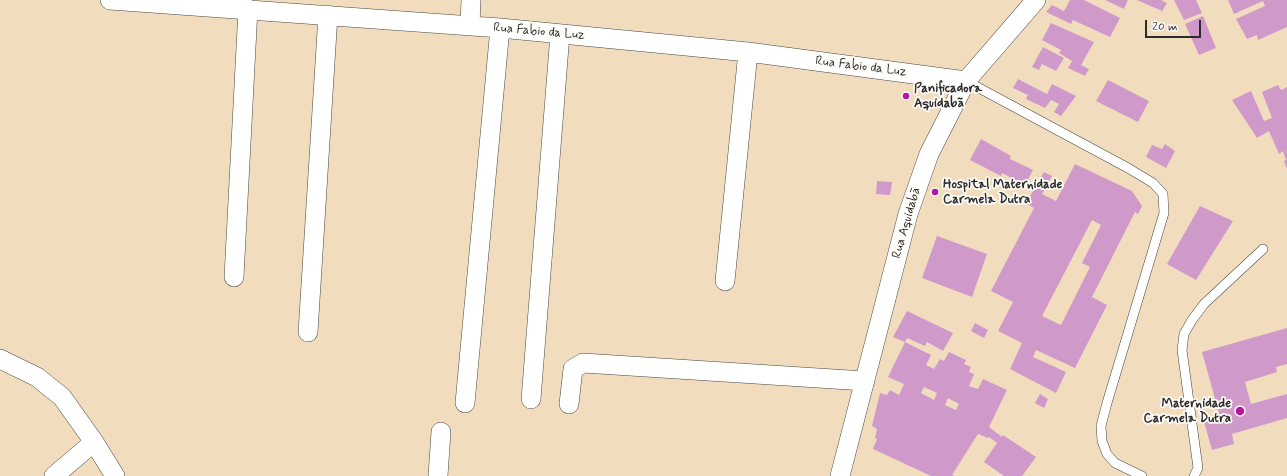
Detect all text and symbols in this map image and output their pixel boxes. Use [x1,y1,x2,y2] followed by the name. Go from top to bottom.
[1147,12,1203,38] scale bar
[1152,19,1178,35] text: 20 m
[493,20,585,44] street label: Rua Fabio da Luz
[814,54,908,80] street label: Rua Fabio da Luz
[914,81,982,112] place label: Panificadora Aquidabã
[901,91,911,101] marker: Panificadora Aquidabã
[943,177,1062,208] place label: Hospital Maternidade Carmela Dutra
[889,186,925,260] street label: Rua Aquidabã
[930,187,940,197] marker: Hospital Maternidade Carmela Dutra
[1144,396,1231,427] place label: Maternidade Carmela Dutra
[1234,405,1246,417] marker: Maternidade Carmela Dutra

